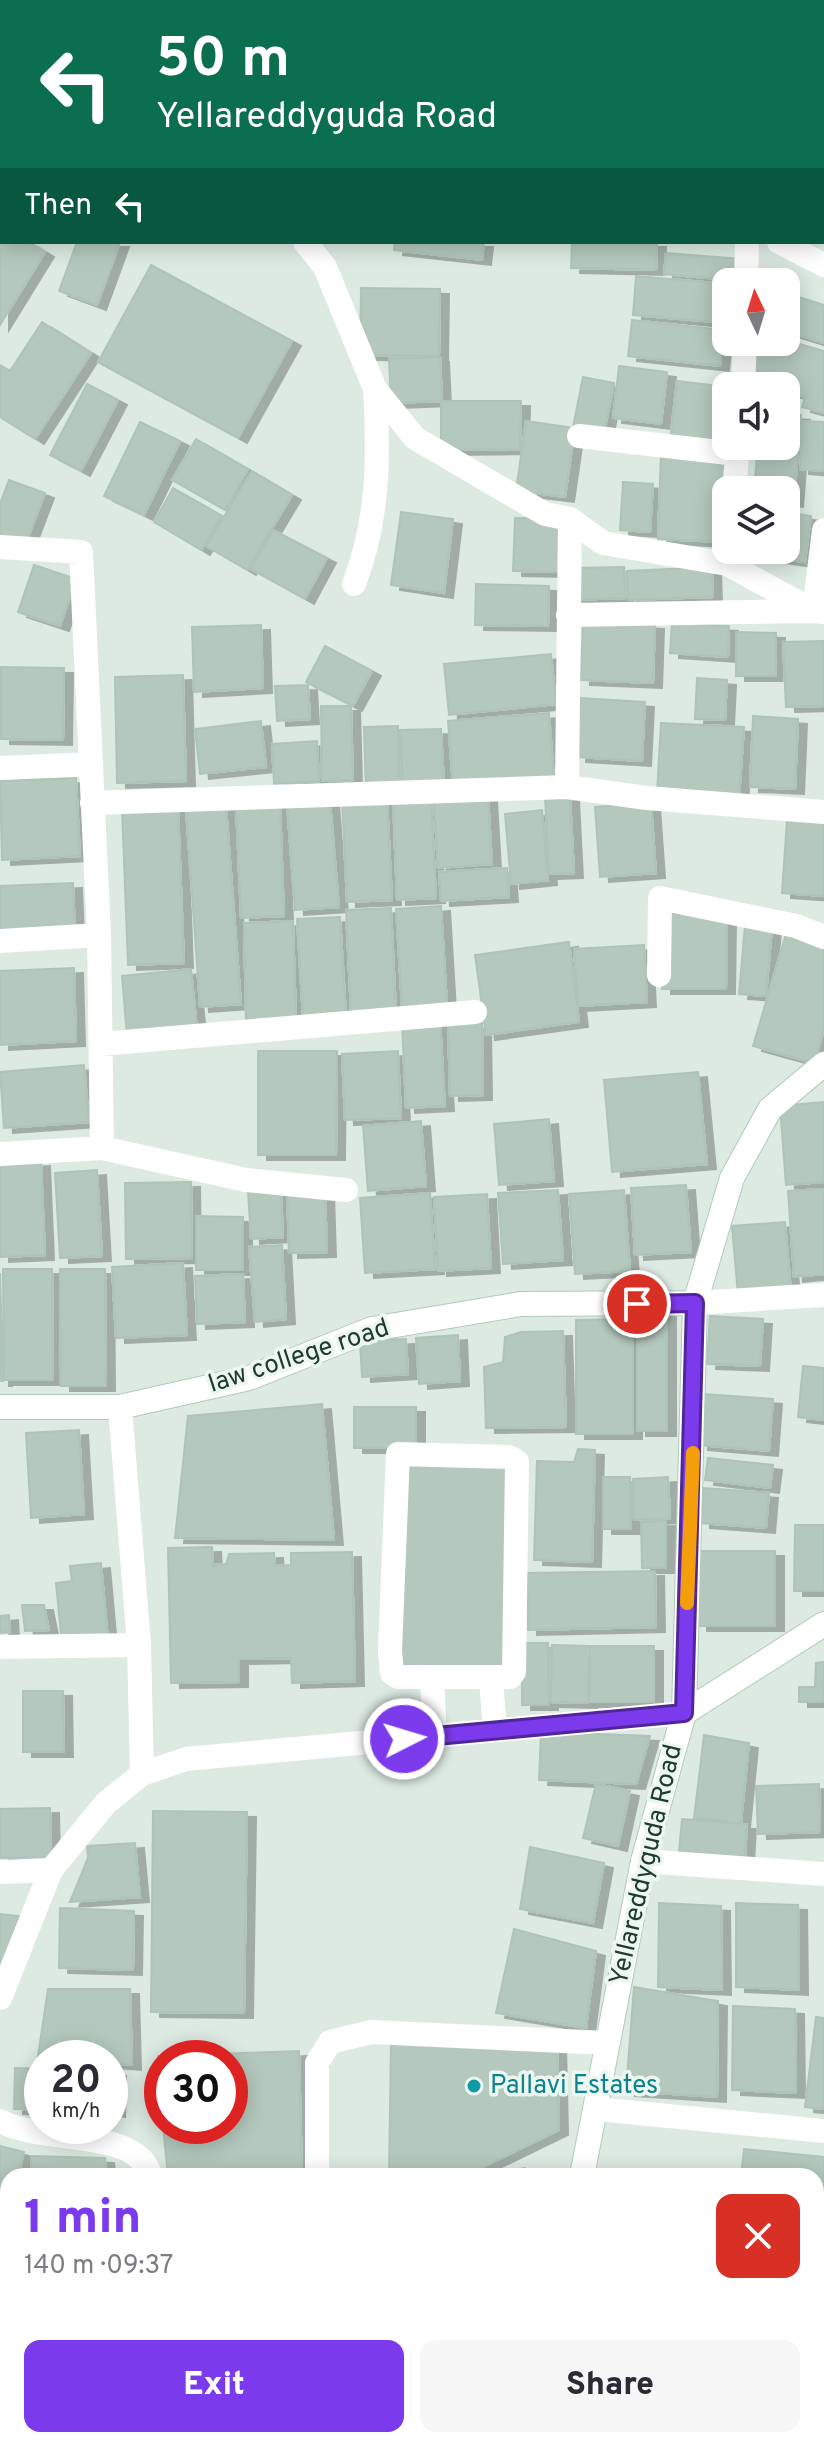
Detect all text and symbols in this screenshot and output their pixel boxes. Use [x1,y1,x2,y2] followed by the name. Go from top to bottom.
[156,26,290,96] text: 50 m
[24,32,128,136] icon: left
[156,95,497,141] text: Yellareddyguda Road
[108,184,152,228] icon: left
[24,188,92,225] text: Then
[712,268,800,356] north arrow
[712,268,800,564] map controls
[712,372,800,460] button: sound
[712,476,800,564] button: layers
[603,1270,671,1338] pin
[615,1282,659,1326] icon: arrive
[204,1312,394,1402] street label: law college road
[362,1697,446,1781] position arrow
[603,1741,691,1989] street label: Yellareddyguda Road
[144,2040,248,2144] speed limit sign: 30
[51,2057,101,2107] text: 20
[490,2070,658,2103] place label: Pallavi Estates
[465,2077,483,2095] marker: Pallavi Estates
[52,2099,100,2125] text: km/h
[24,2190,141,2250] text: 1 min
[716,2194,800,2278] button: close
[24,2250,173,2283] text: 140 m · 09:37
[24,2340,404,2432] button: Exit
[420,2340,800,2432] button: Share

